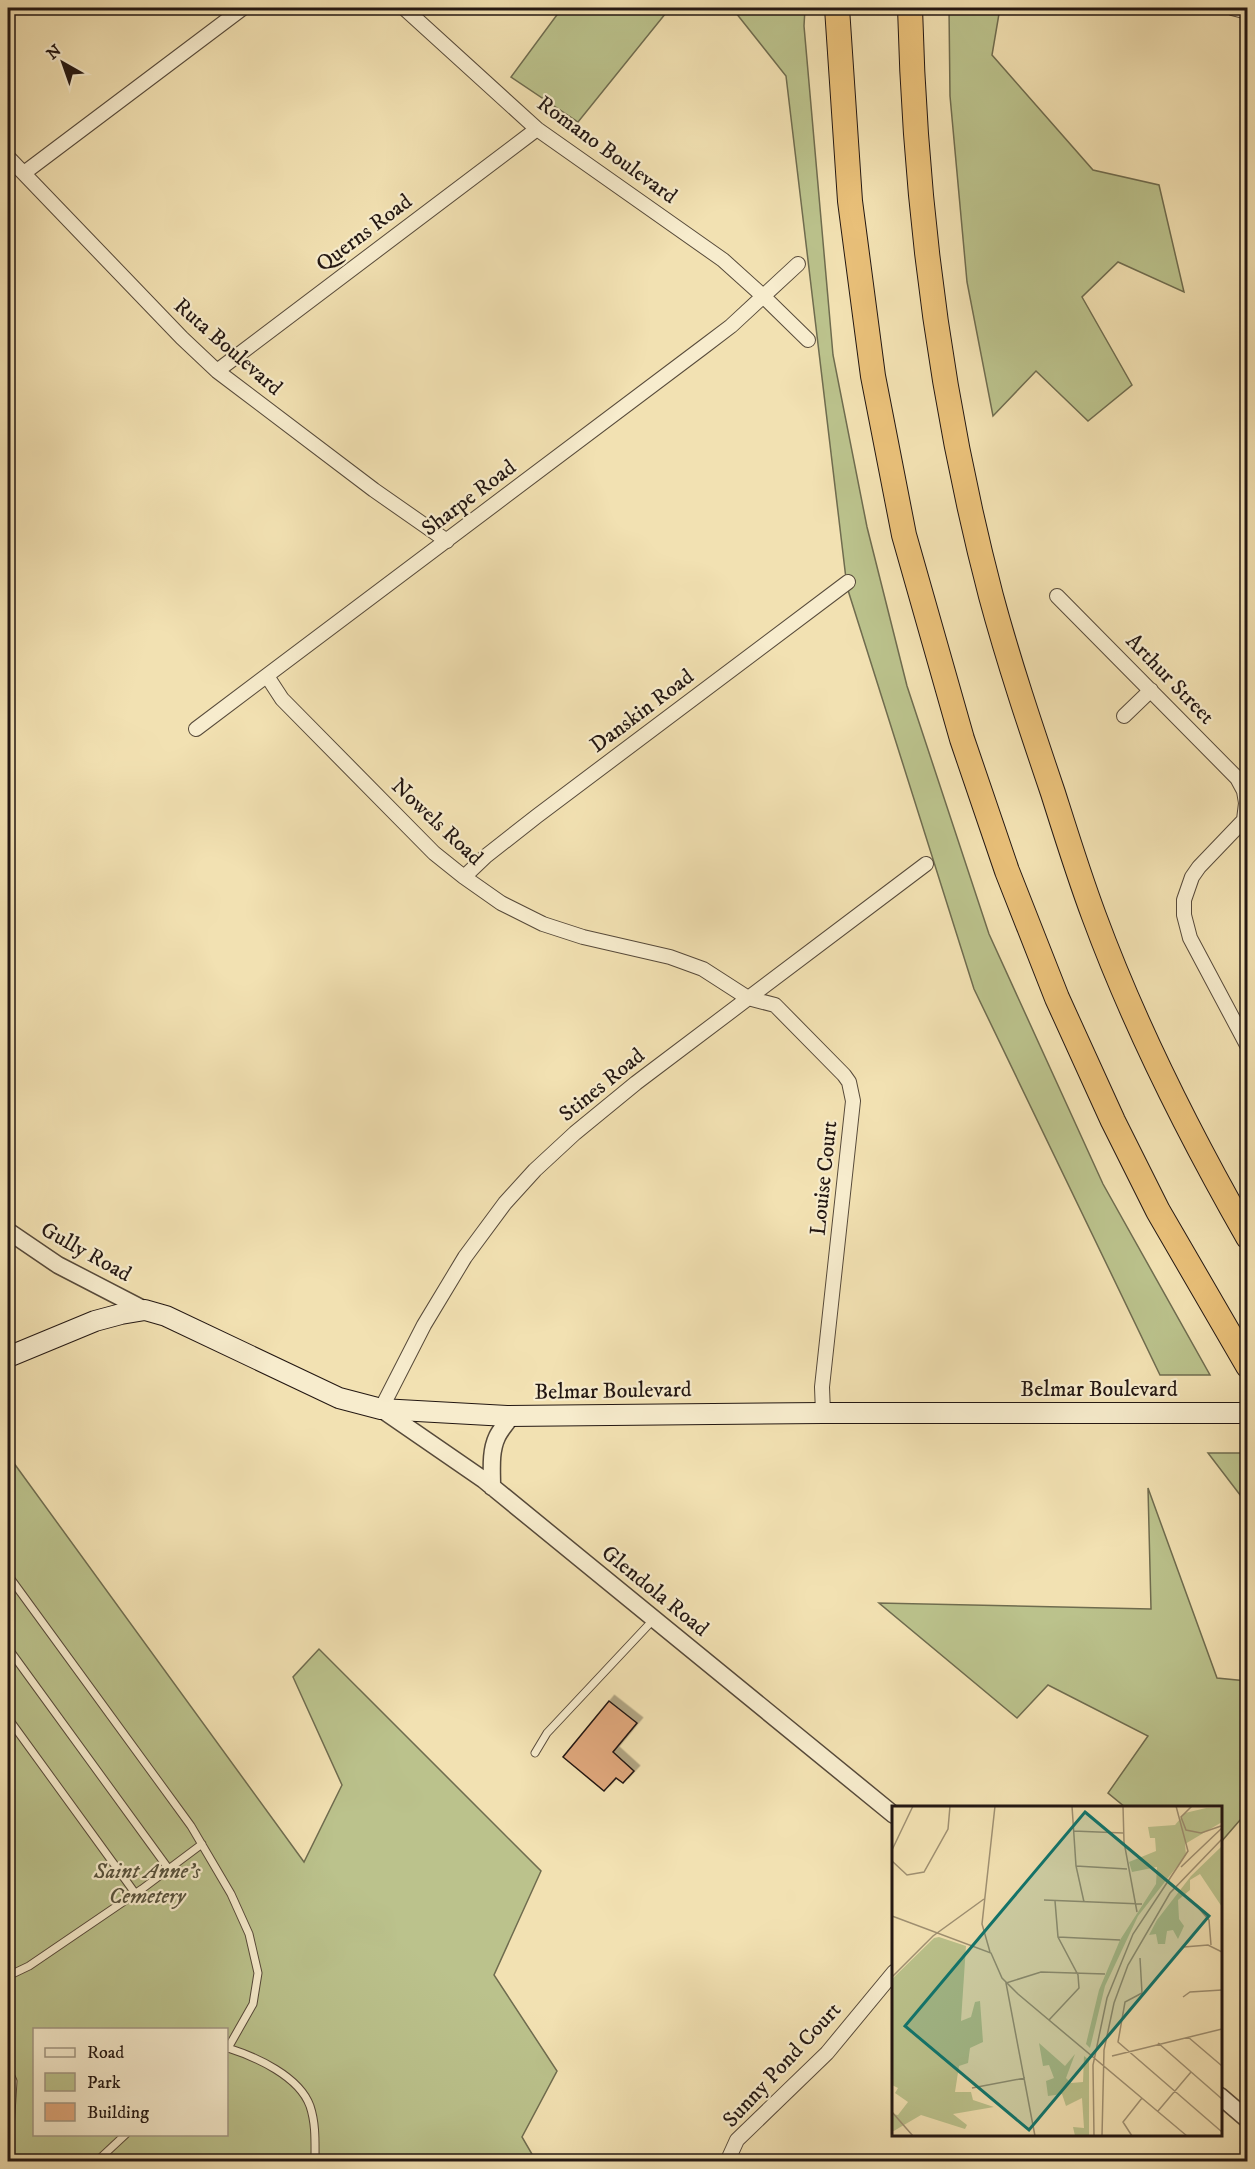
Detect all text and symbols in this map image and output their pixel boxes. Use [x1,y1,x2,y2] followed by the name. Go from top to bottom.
[33,33,93,93] north arrow
[43,40,65,64] text: N
[532,90,682,210] street label: Romano Boulevard
[311,188,417,278] street label: Querns Road
[168,292,288,402] street label: Ruta Boulevard
[417,454,521,542] street label: Sharpe Road
[1120,628,1220,730] street label: Arthur Street
[585,663,699,759] street label: Danskin Road
[385,773,489,871] street label: Nowels Road
[554,1042,650,1128] street label: Stines Road
[805,1119,843,1237] street label: Louise Court
[36,1216,136,1288] street label: Gully Road
[534,1376,692,1406] street label: Belmar Boulevard
[1020,1376,1178,1403] street label: Belmar Boulevard
[596,1540,714,1642] street label: Glendola Road
[892,1806,1222,2136] inset map
[93,1858,202,1910] park label: Saint Anne's Cemetery
[717,1997,847,2133] street label: Sunny Pond Court
[33,2028,228,2136] legend
[87,2042,124,2064] text: Road
[87,2072,121,2094] text: Park
[87,2102,149,2124] text: Building

